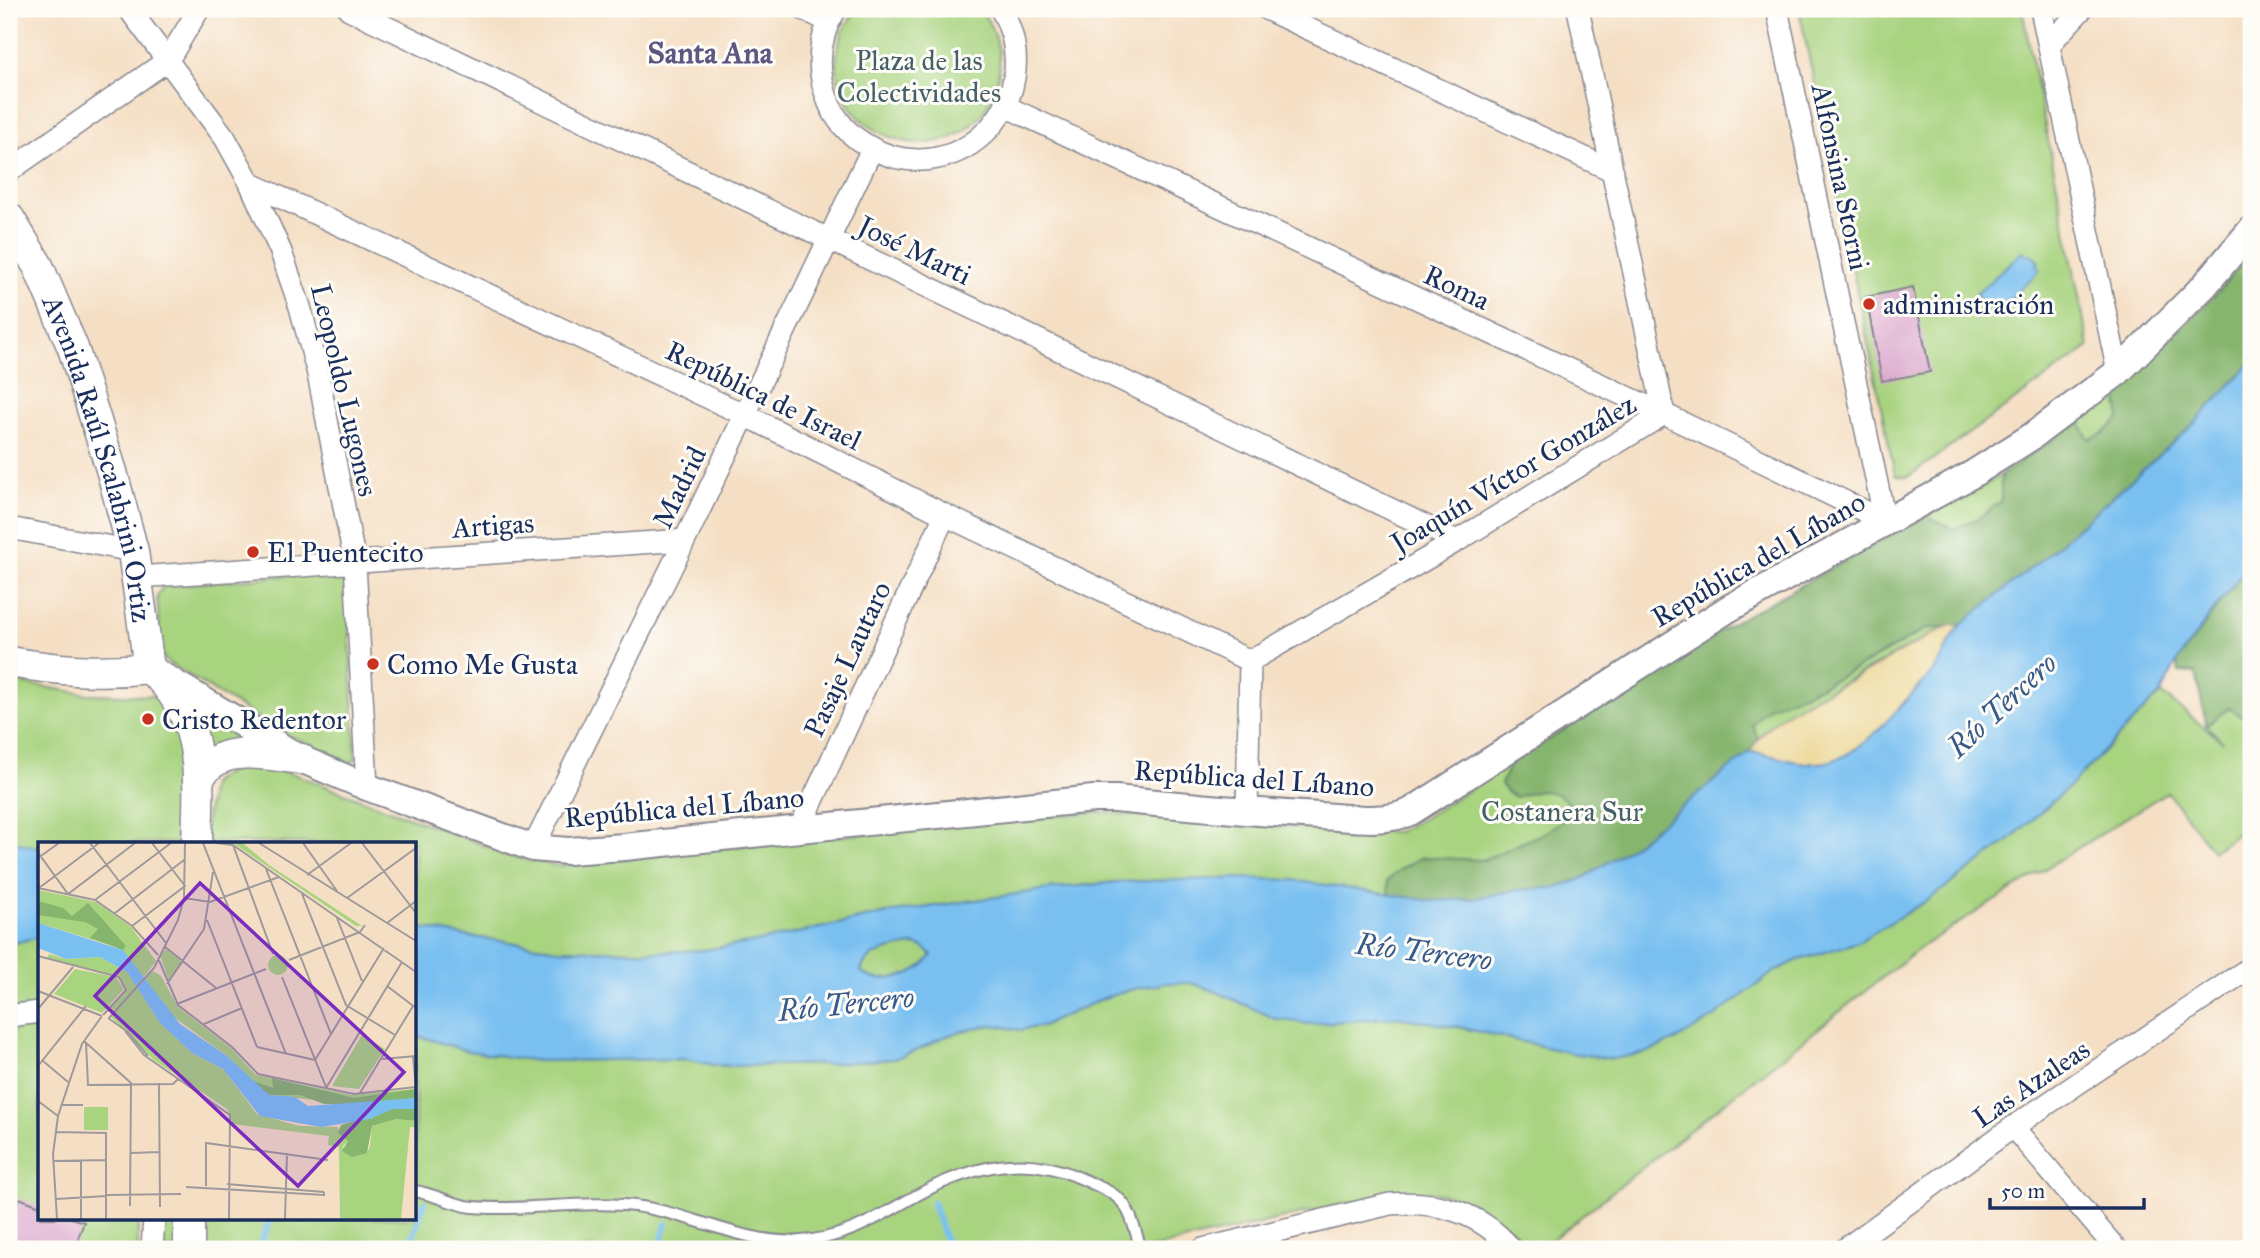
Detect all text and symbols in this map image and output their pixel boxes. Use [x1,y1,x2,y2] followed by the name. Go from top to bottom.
[648,35,774,71] district label: Santa Ana
[837,43,1001,110] park label: Plaza de las Colectividades
[1803,80,1877,274] street label: Alfonsina Storni
[850,207,977,293] street label: José Marti
[1418,257,1496,318] street label: Roma
[303,281,386,500] street label: Leopoldo Lugones
[1883,287,2054,322] place label: administración
[34,289,160,625] street label: Avenida Raúl Scalabrini Ortiz
[1861,296,1877,312] marker: administración
[660,333,868,458] street label: República de Israel
[1382,386,1642,562] street label: Joaquín Víctor González
[645,440,714,534] street label: Madrid
[1645,484,1871,635] street label: República del Líbano
[450,505,535,546] street label: Artigas
[267,535,423,570] place label: El Puentecito
[245,544,261,560] marker: El Puentecito
[796,576,899,743] street label: Pasaje Lautaro
[1939,645,2064,766] water label: Río Tercero
[387,647,578,682] place label: Como Me Gusta
[365,656,381,672] marker: Como Me Gusta
[162,702,347,737] place label: Cristo Redentor
[140,711,156,727] marker: Cristo Redentor
[1133,753,1375,804] street label: República del Líbano
[563,780,806,835] street label: República del Líbano
[1481,794,1644,829] park label: Costanera Sur
[38,842,416,1220] inset map
[1353,926,1494,978] water label: Río Tercero
[775,979,916,1029] water label: Río Tercero
[1966,1032,2096,1135] street label: Las Azaleas
[1990,1167,2144,1211] scale bar
[2001,1178,2046,1204] text: 50 m

